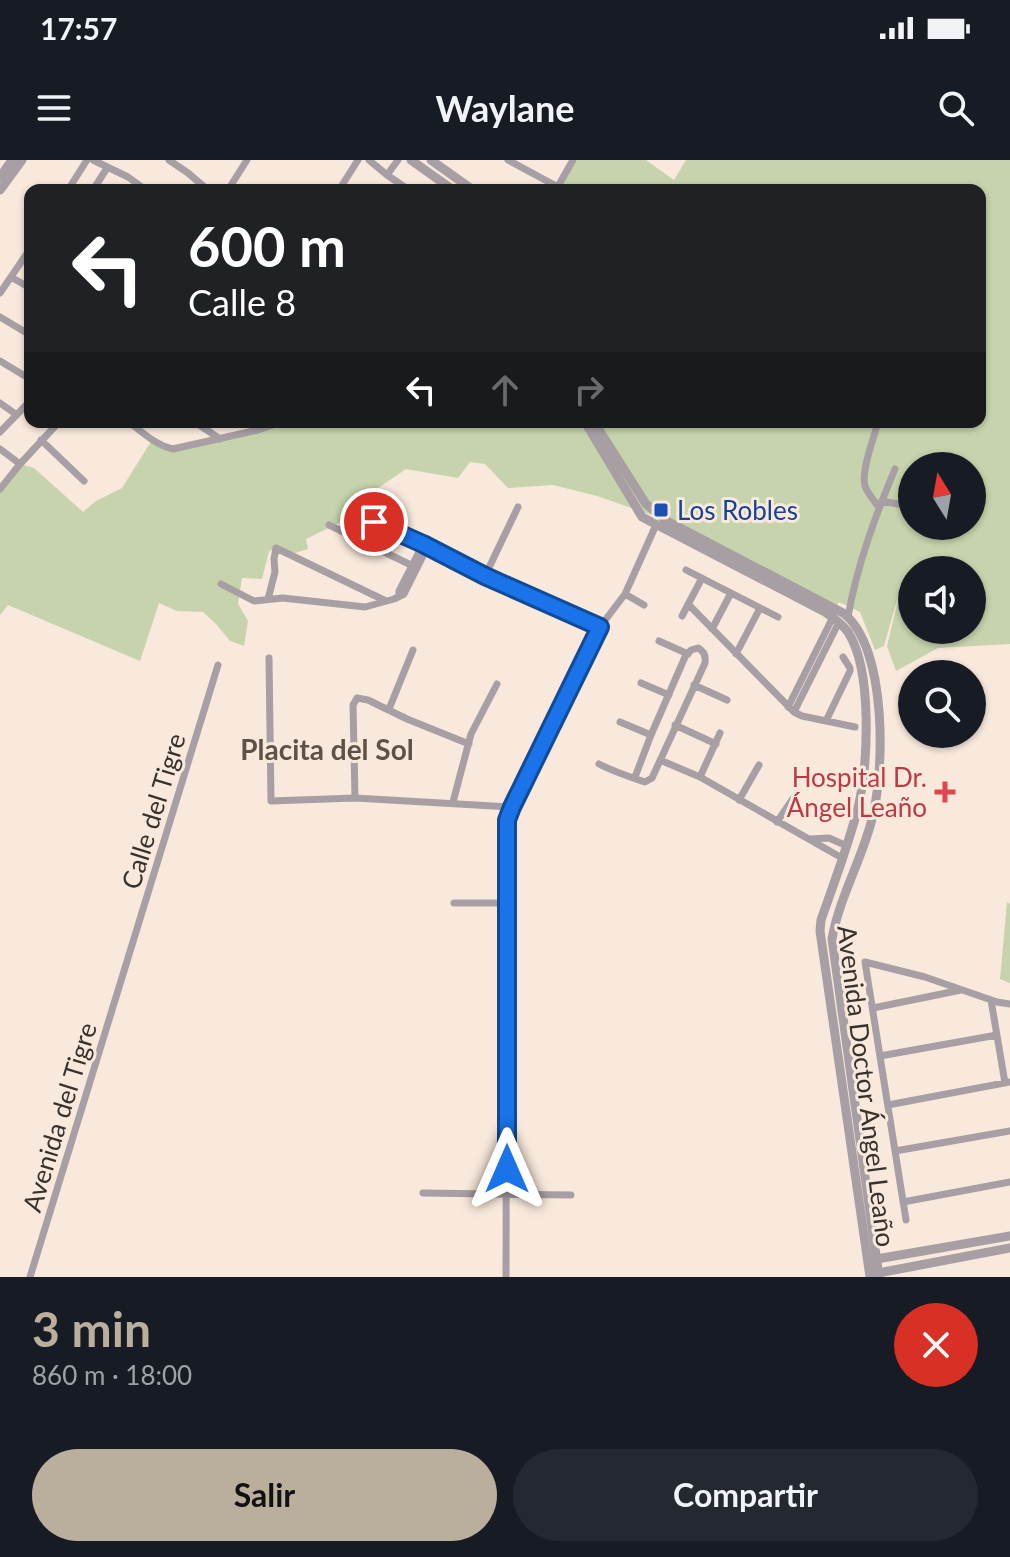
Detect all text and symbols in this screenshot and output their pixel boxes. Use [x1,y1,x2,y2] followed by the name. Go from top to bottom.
[40,10,117,46] text: 17:57
[32,86,76,130] icon: menu
[435,86,575,130] text: Waylane
[934,86,978,130] icon: search
[188,212,346,279] text: 600 m
[56,216,160,320] icon: left
[188,280,296,324] text: Calle 8
[399,368,443,412] icon: left
[483,368,527,412] icon: ahead
[567,368,611,412] icon: right
[898,452,986,540] north arrow
[898,452,986,748] map controls
[340,488,408,556] pin
[677,494,798,526] place label: Los Robles
[352,500,396,544] icon: arrive
[652,501,670,519] marker: Los Robles
[898,556,986,644] button: sound
[898,660,986,748] button: search
[114,729,192,893] street label: Calle del Tigre
[240,732,414,766] district label: Placita del Sol
[787,761,927,823] place label: Hospital Dr. Ángel Leaño
[934,781,956,803] marker: Hospital Dr. Ángel Leaño
[831,923,903,1249] street label: Avenida Doctor Ángel Leaño
[15,1018,103,1216] street label: Avenida del Tigre
[465,1127,549,1211] position arrow
[32,1300,151,1357] text: 3 min
[894,1303,978,1387] button: close
[32,1359,192,1391] text: 860 m · 18:00
[32,1449,497,1541] button: Salir
[513,1449,978,1541] button: Compartir

